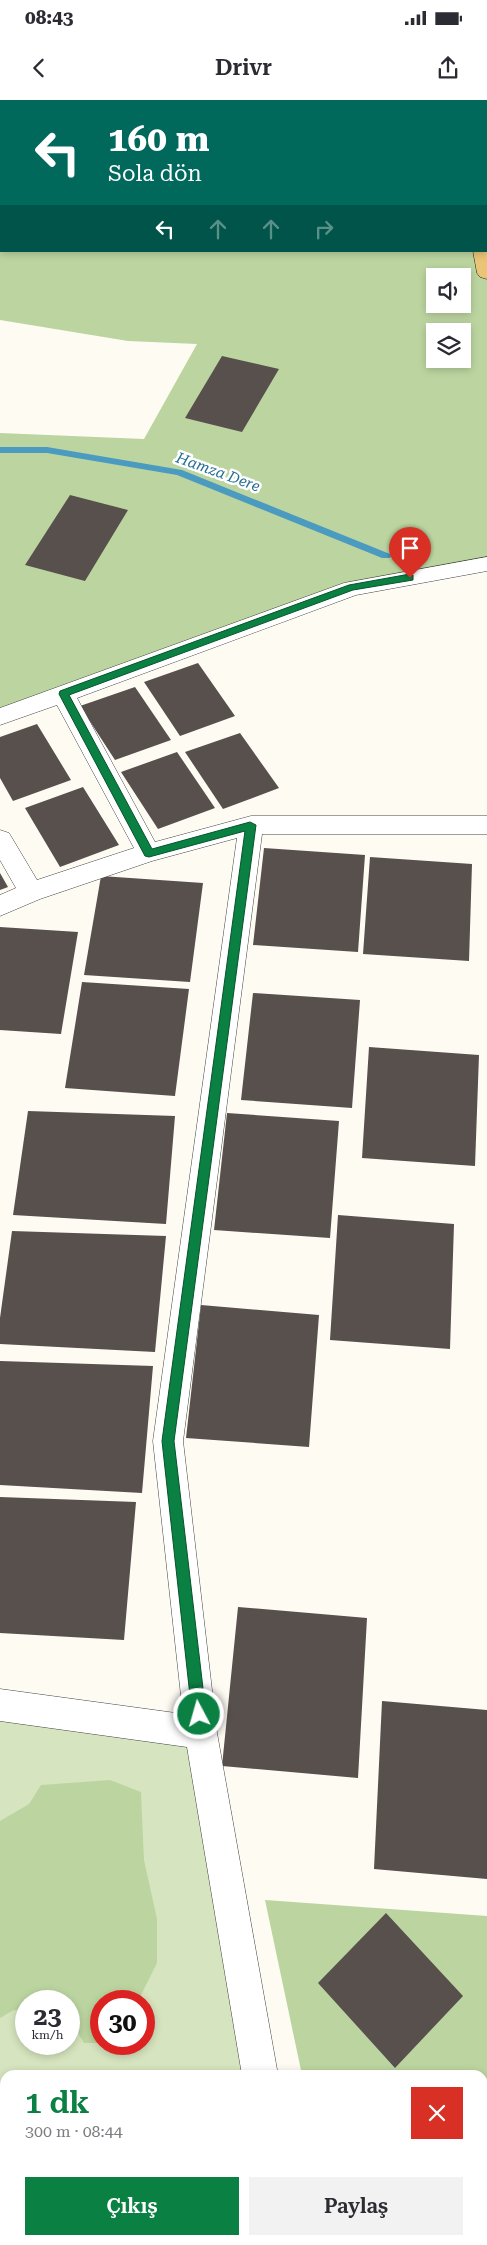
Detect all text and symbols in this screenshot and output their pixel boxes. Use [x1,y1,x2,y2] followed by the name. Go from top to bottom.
[25,6,74,29] text: 08:43
[25,54,53,82] icon: back
[434,54,462,82] icon: share
[215,55,272,80] text: Drivr
[108,119,209,160] text: 160 m
[25,120,90,185] icon: left
[108,161,202,186] text: Sola dön
[151,215,179,243] icon: left
[204,215,232,243] icon: ahead
[257,215,285,243] icon: ahead
[310,215,338,243] icon: right
[426,268,471,368] map controls
[426,268,471,313] button: sound
[426,323,471,368] button: layers
[173,448,263,496] water label: Hamza Dere
[389,527,431,578] pin
[396,534,424,562] icon: arrive
[172,1687,224,1739] position arrow
[90,1990,155,2055] speed limit sign: 30
[33,2002,62,2031] text: 23
[31,2028,64,2042] text: km/h
[25,2085,89,2120] text: 1 dk
[411,2087,463,2139] button: close
[25,2122,123,2141] text: 300 m · 08:44
[25,2177,239,2235] button: Çıkış
[249,2177,463,2235] button: Paylaş

